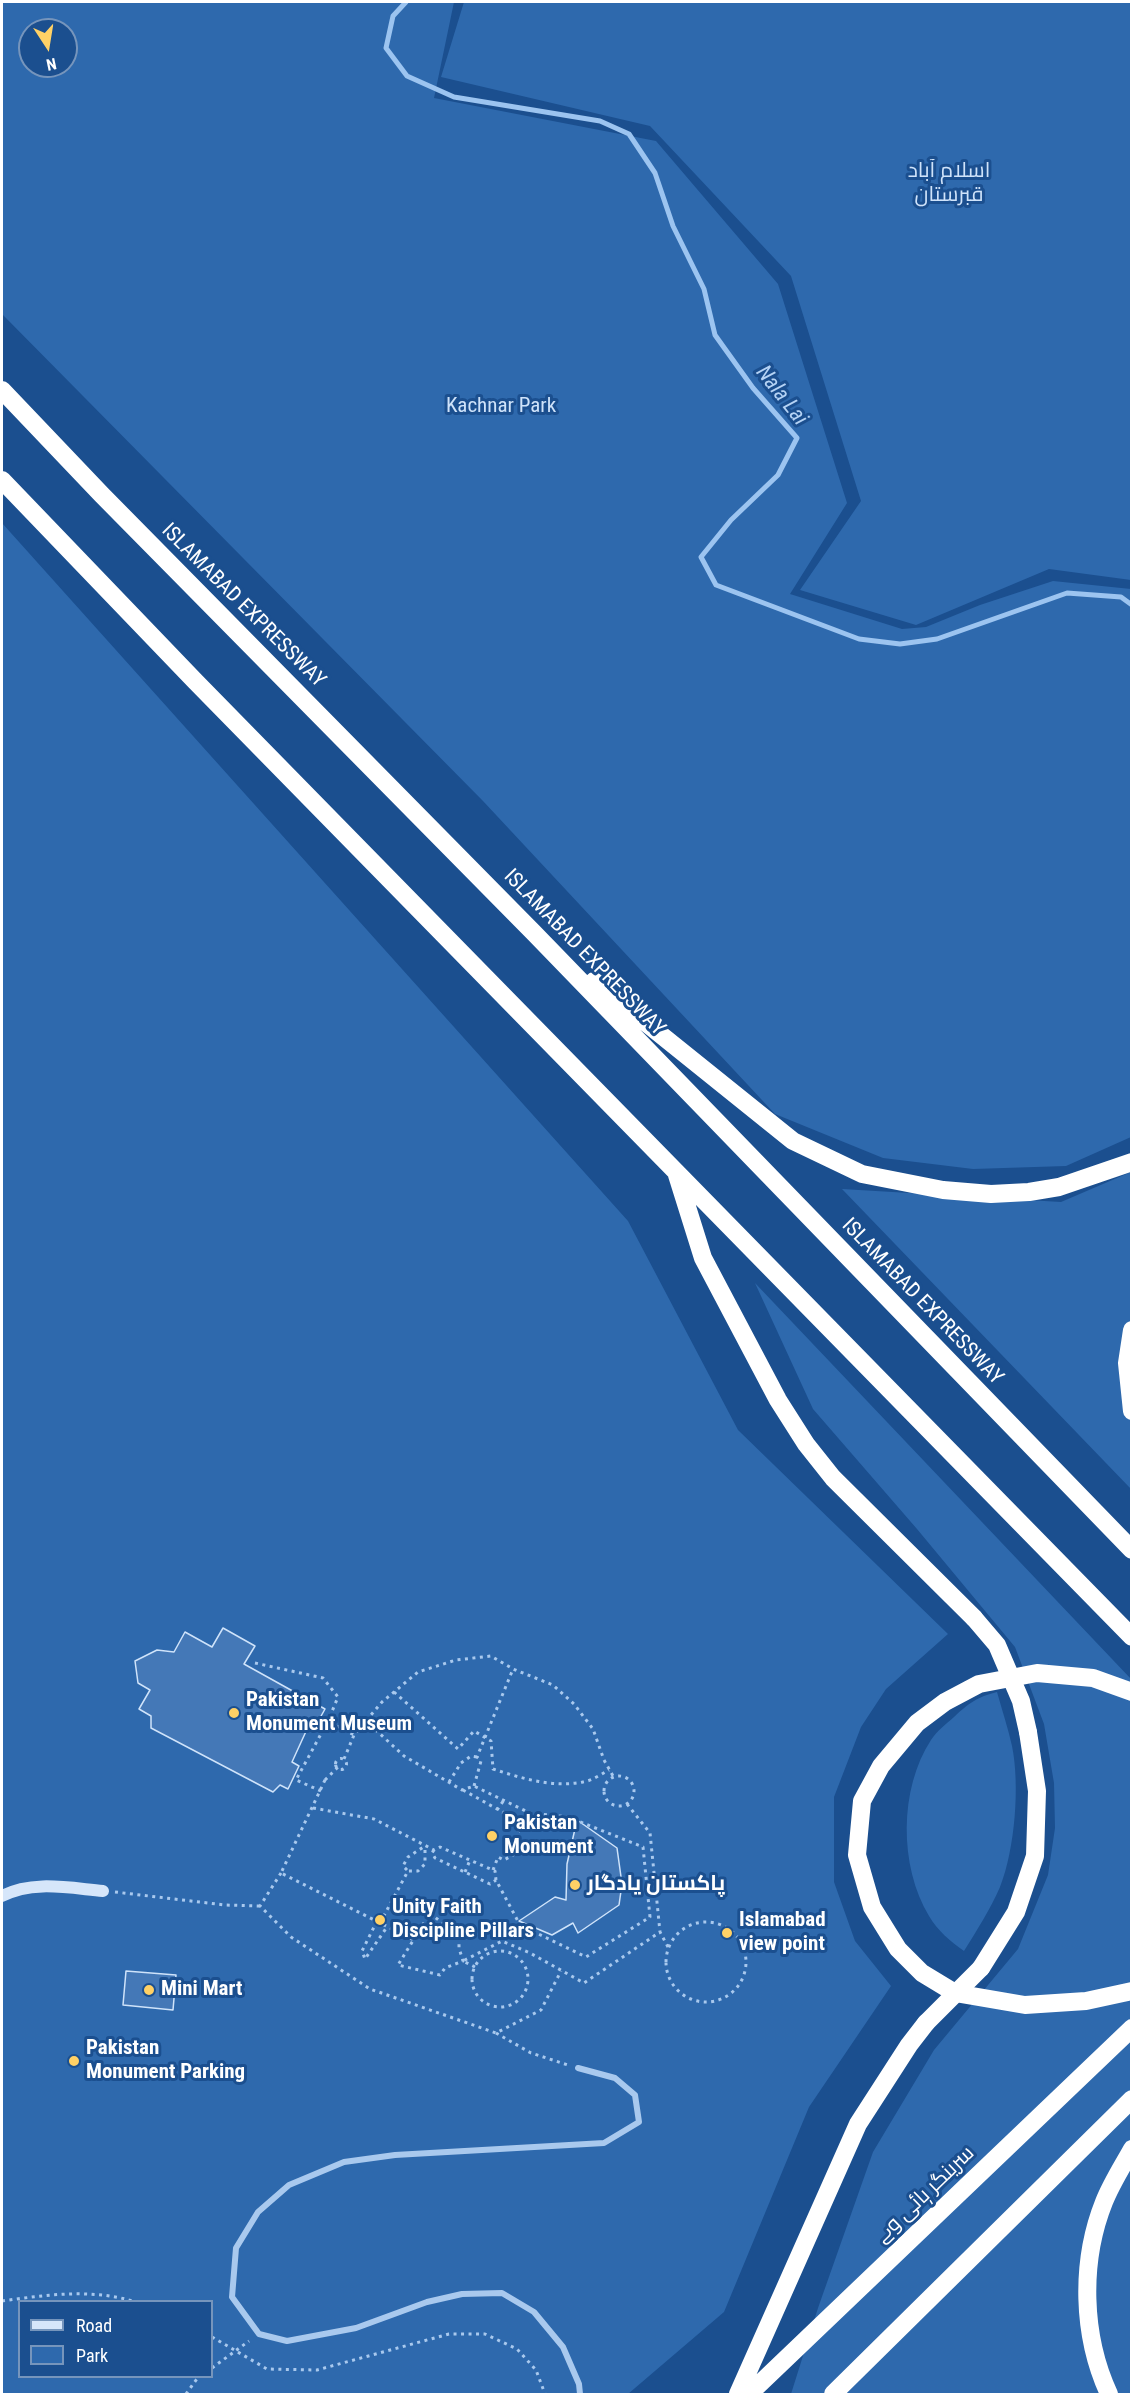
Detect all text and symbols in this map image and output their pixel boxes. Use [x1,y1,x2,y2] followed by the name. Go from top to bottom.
[18,18,78,78] north arrow
[45,54,58,74] text: N
[908,159,990,209] park label: اسلام آباد قبرستان
[749,361,813,431] water label: Nala Lai
[446,394,556,420] park label: Kachnar Park
[156,519,330,693] street label: ISLAMABAD EXPRESSWAY
[498,865,670,1041] street label: ISLAMABAD EXPRESSWAY
[836,1214,1008,1390] street label: ISLAMABAD EXPRESSWAY
[246,1688,412,1738] place label: Pakistan Monument Museum
[227,1706,241,1720] marker: Pakistan Monument Museum
[504,1811,593,1861] place label: Pakistan Monument
[485,1829,499,1843] marker: Pakistan Monument
[587,1872,725,1898] place label: پاکستان یادگار
[568,1878,582,1892] marker: پاکستان یادگار
[392,1895,534,1945] place label: Unity Faith Discipline Pillars
[739,1908,826,1958] place label: Islamabad view point
[373,1913,387,1927] marker: Unity Faith Discipline Pillars
[720,1926,734,1940] marker: Islamabad view point
[161,1977,242,2003] place label: Mini Mart
[142,1983,156,1997] marker: Mini Mart
[86,2036,245,2086] place label: Pakistan Monument Parking
[67,2054,81,2068] marker: Pakistan Monument Parking
[870,2141,980,2249] street label: سرینگر ہائی وے
[18,2300,213,2378] legend
[76,2315,112,2336] text: Road
[76,2345,108,2366] text: Park

